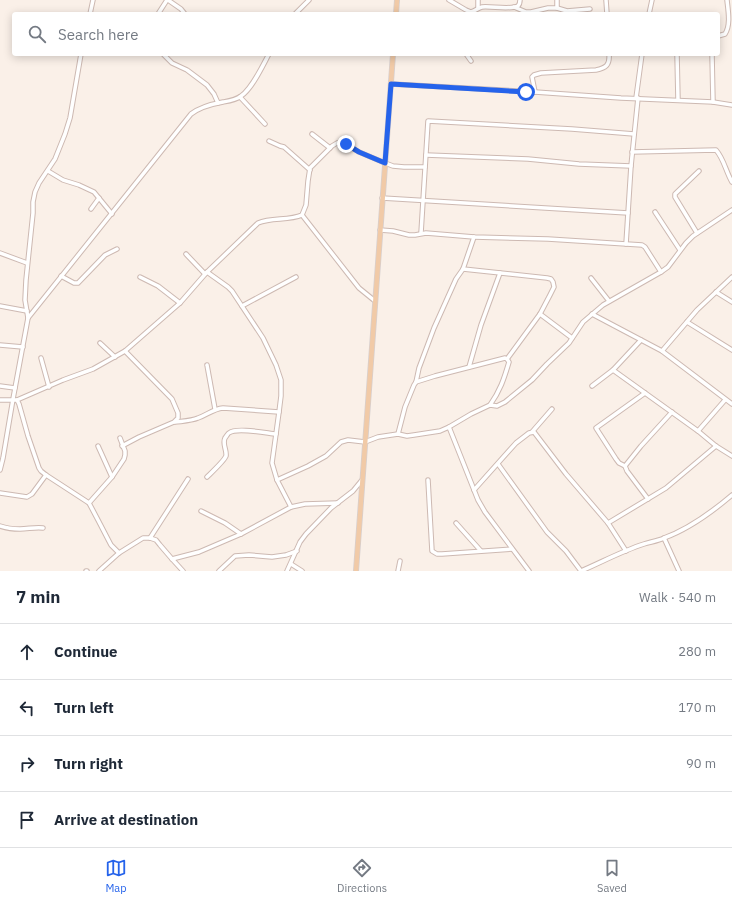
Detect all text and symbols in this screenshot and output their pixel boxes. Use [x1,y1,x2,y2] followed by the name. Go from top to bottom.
[12,12,720,56] search box
[26,23,48,45] icon: search
[58,25,138,44] text: Search here
[517,83,535,101] route start
[337,135,355,153] route end
[16,586,60,608] text: 7 min
[639,589,716,606] text: Walk · 540 m
[16,641,38,663] icon: ahead
[54,642,118,661] text: Continue
[678,643,716,660] text: 280 m
[16,697,38,719] icon: left
[54,698,114,717] text: Turn left
[678,699,716,716] text: 170 m
[16,753,38,775] icon: right
[54,754,123,773] text: Turn right
[686,755,716,772] text: 90 m
[16,809,38,831] icon: arrive
[54,810,198,829] text: Arrive at destination
[105,857,127,895] tab: Map
[337,857,387,895] tab: Directions
[597,857,627,895] tab: Saved

